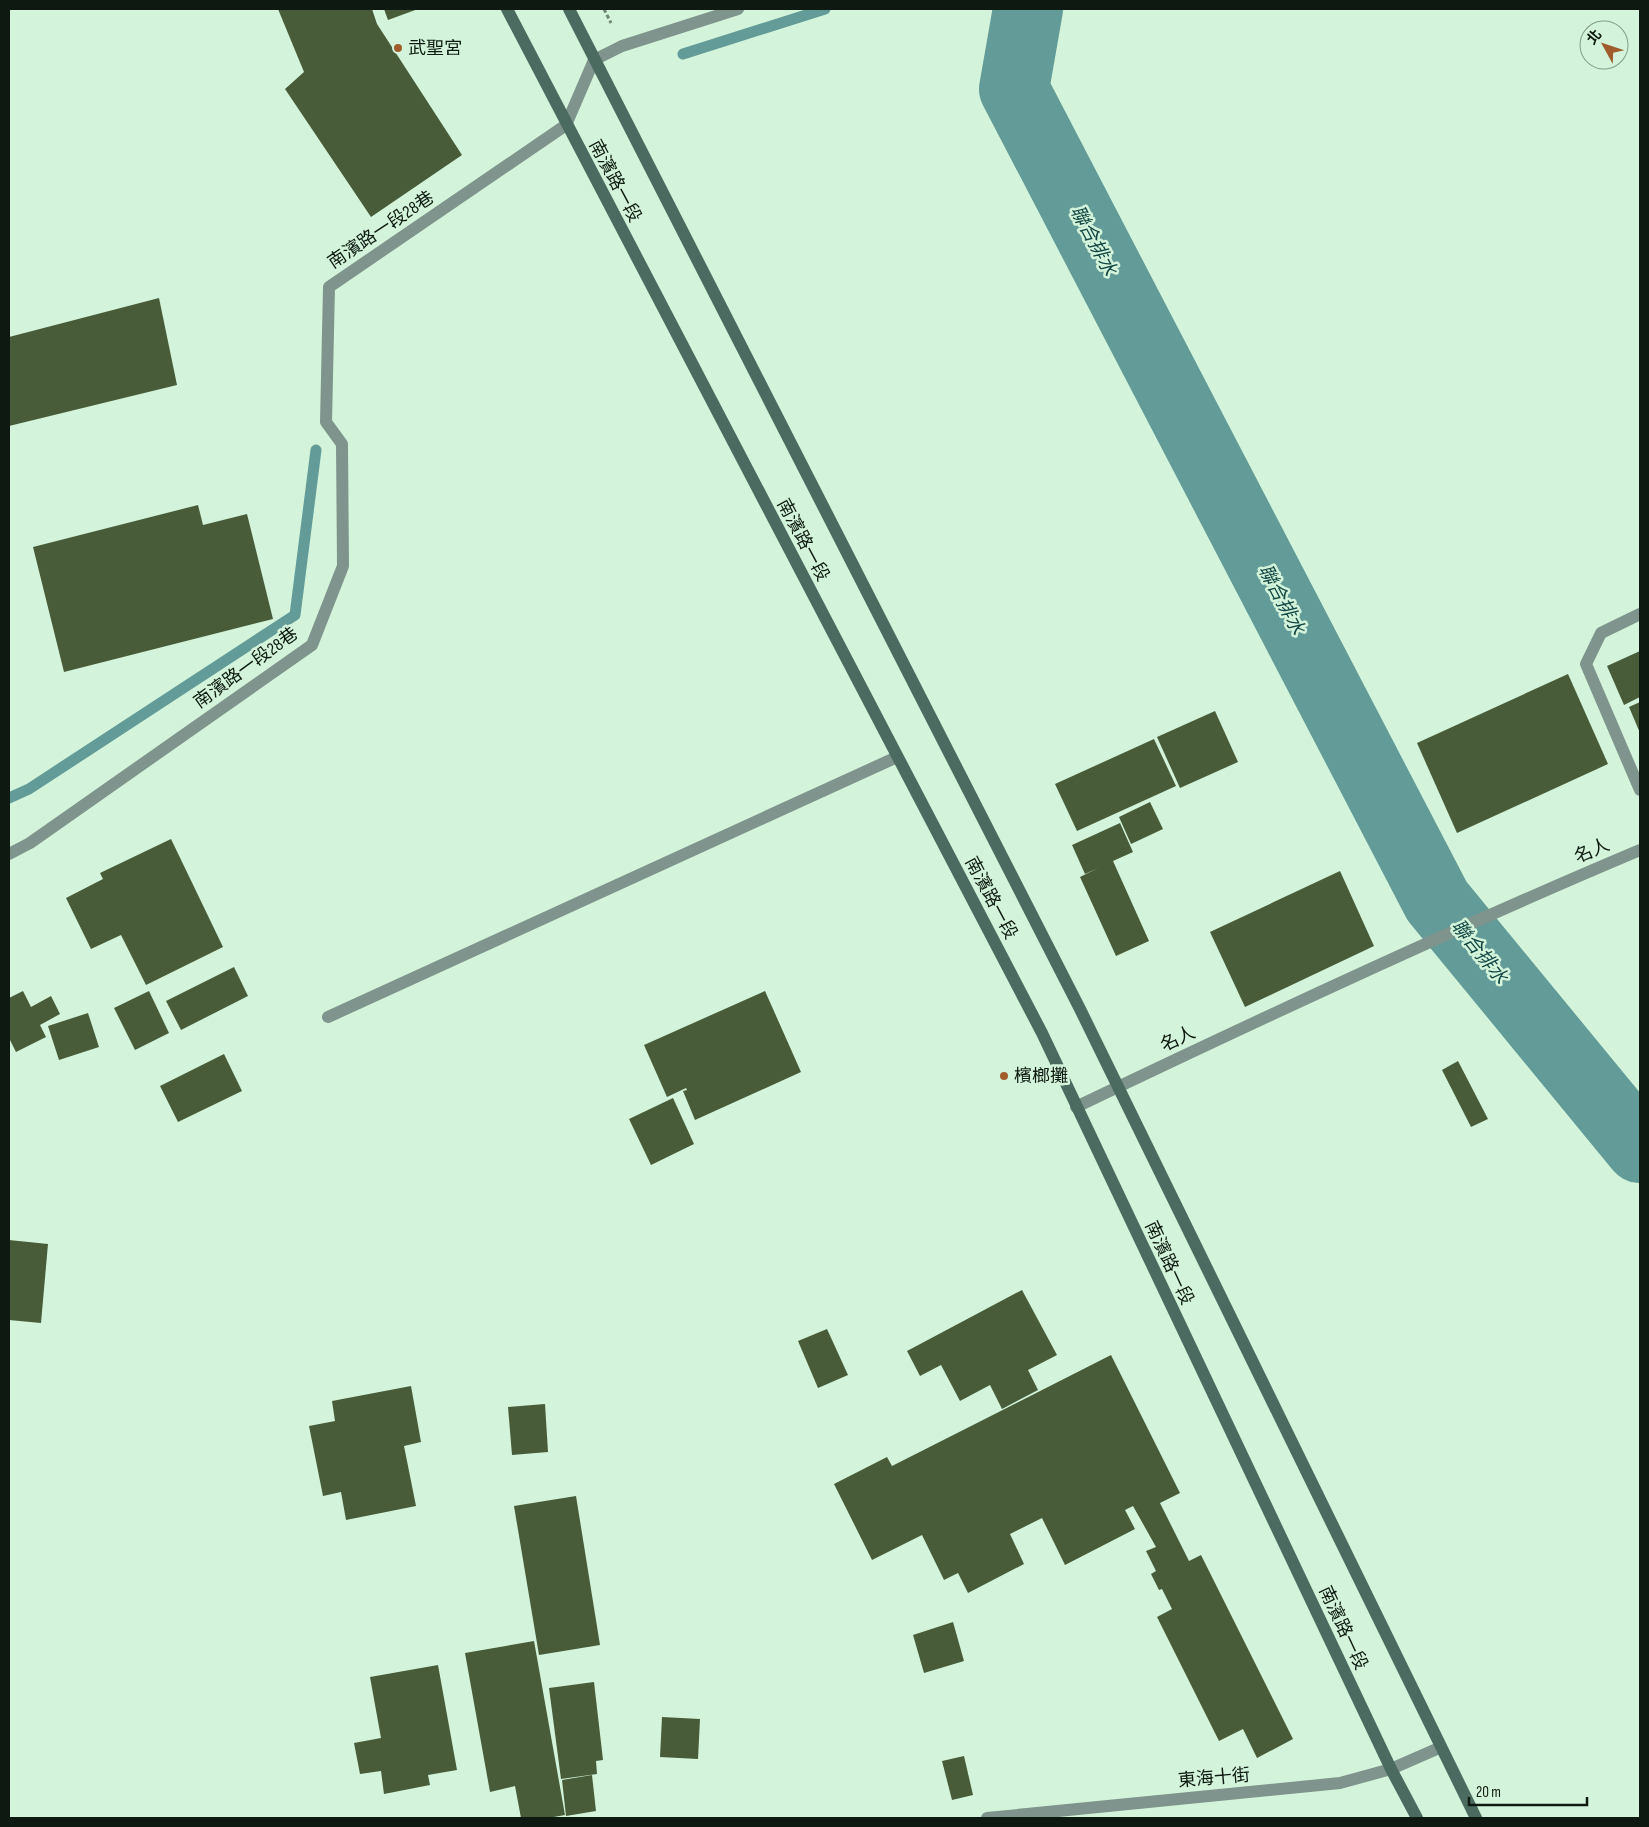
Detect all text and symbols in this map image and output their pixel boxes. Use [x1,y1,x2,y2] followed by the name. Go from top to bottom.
[1579,20,1629,70] north arrow
[1583,26,1605,48] text: 北
[408,38,462,59] place label: 武聖宮
[392,42,404,54] marker: 武聖宮
[585,136,645,226] street label: 南濱路一段
[324,187,438,273] street label: 南濱路一段28巷
[1065,202,1121,281] water label: 聯合排水
[773,495,833,585] street label: 南濱路一段
[1253,561,1309,640] water label: 聯合排水
[190,623,302,713] street label: 南濱路一段28巷
[1571,834,1613,868] street label: 名人
[961,853,1021,943] street label: 南濱路一段
[1446,915,1512,990] water label: 聯合排水
[1157,1022,1199,1056] street label: 名人
[1014,1066,1068,1087] place label: 檳榔攤
[998,1070,1010,1082] marker: 檳榔攤
[1140,1218,1198,1308] street label: 南濱路一段
[1314,1583,1372,1673] street label: 南濱路一段
[1177,1764,1251,1792] street label: 東海十街
[1469,1774,1586,1806] scale bar
[1476,1783,1501,1802] text: 20 m

